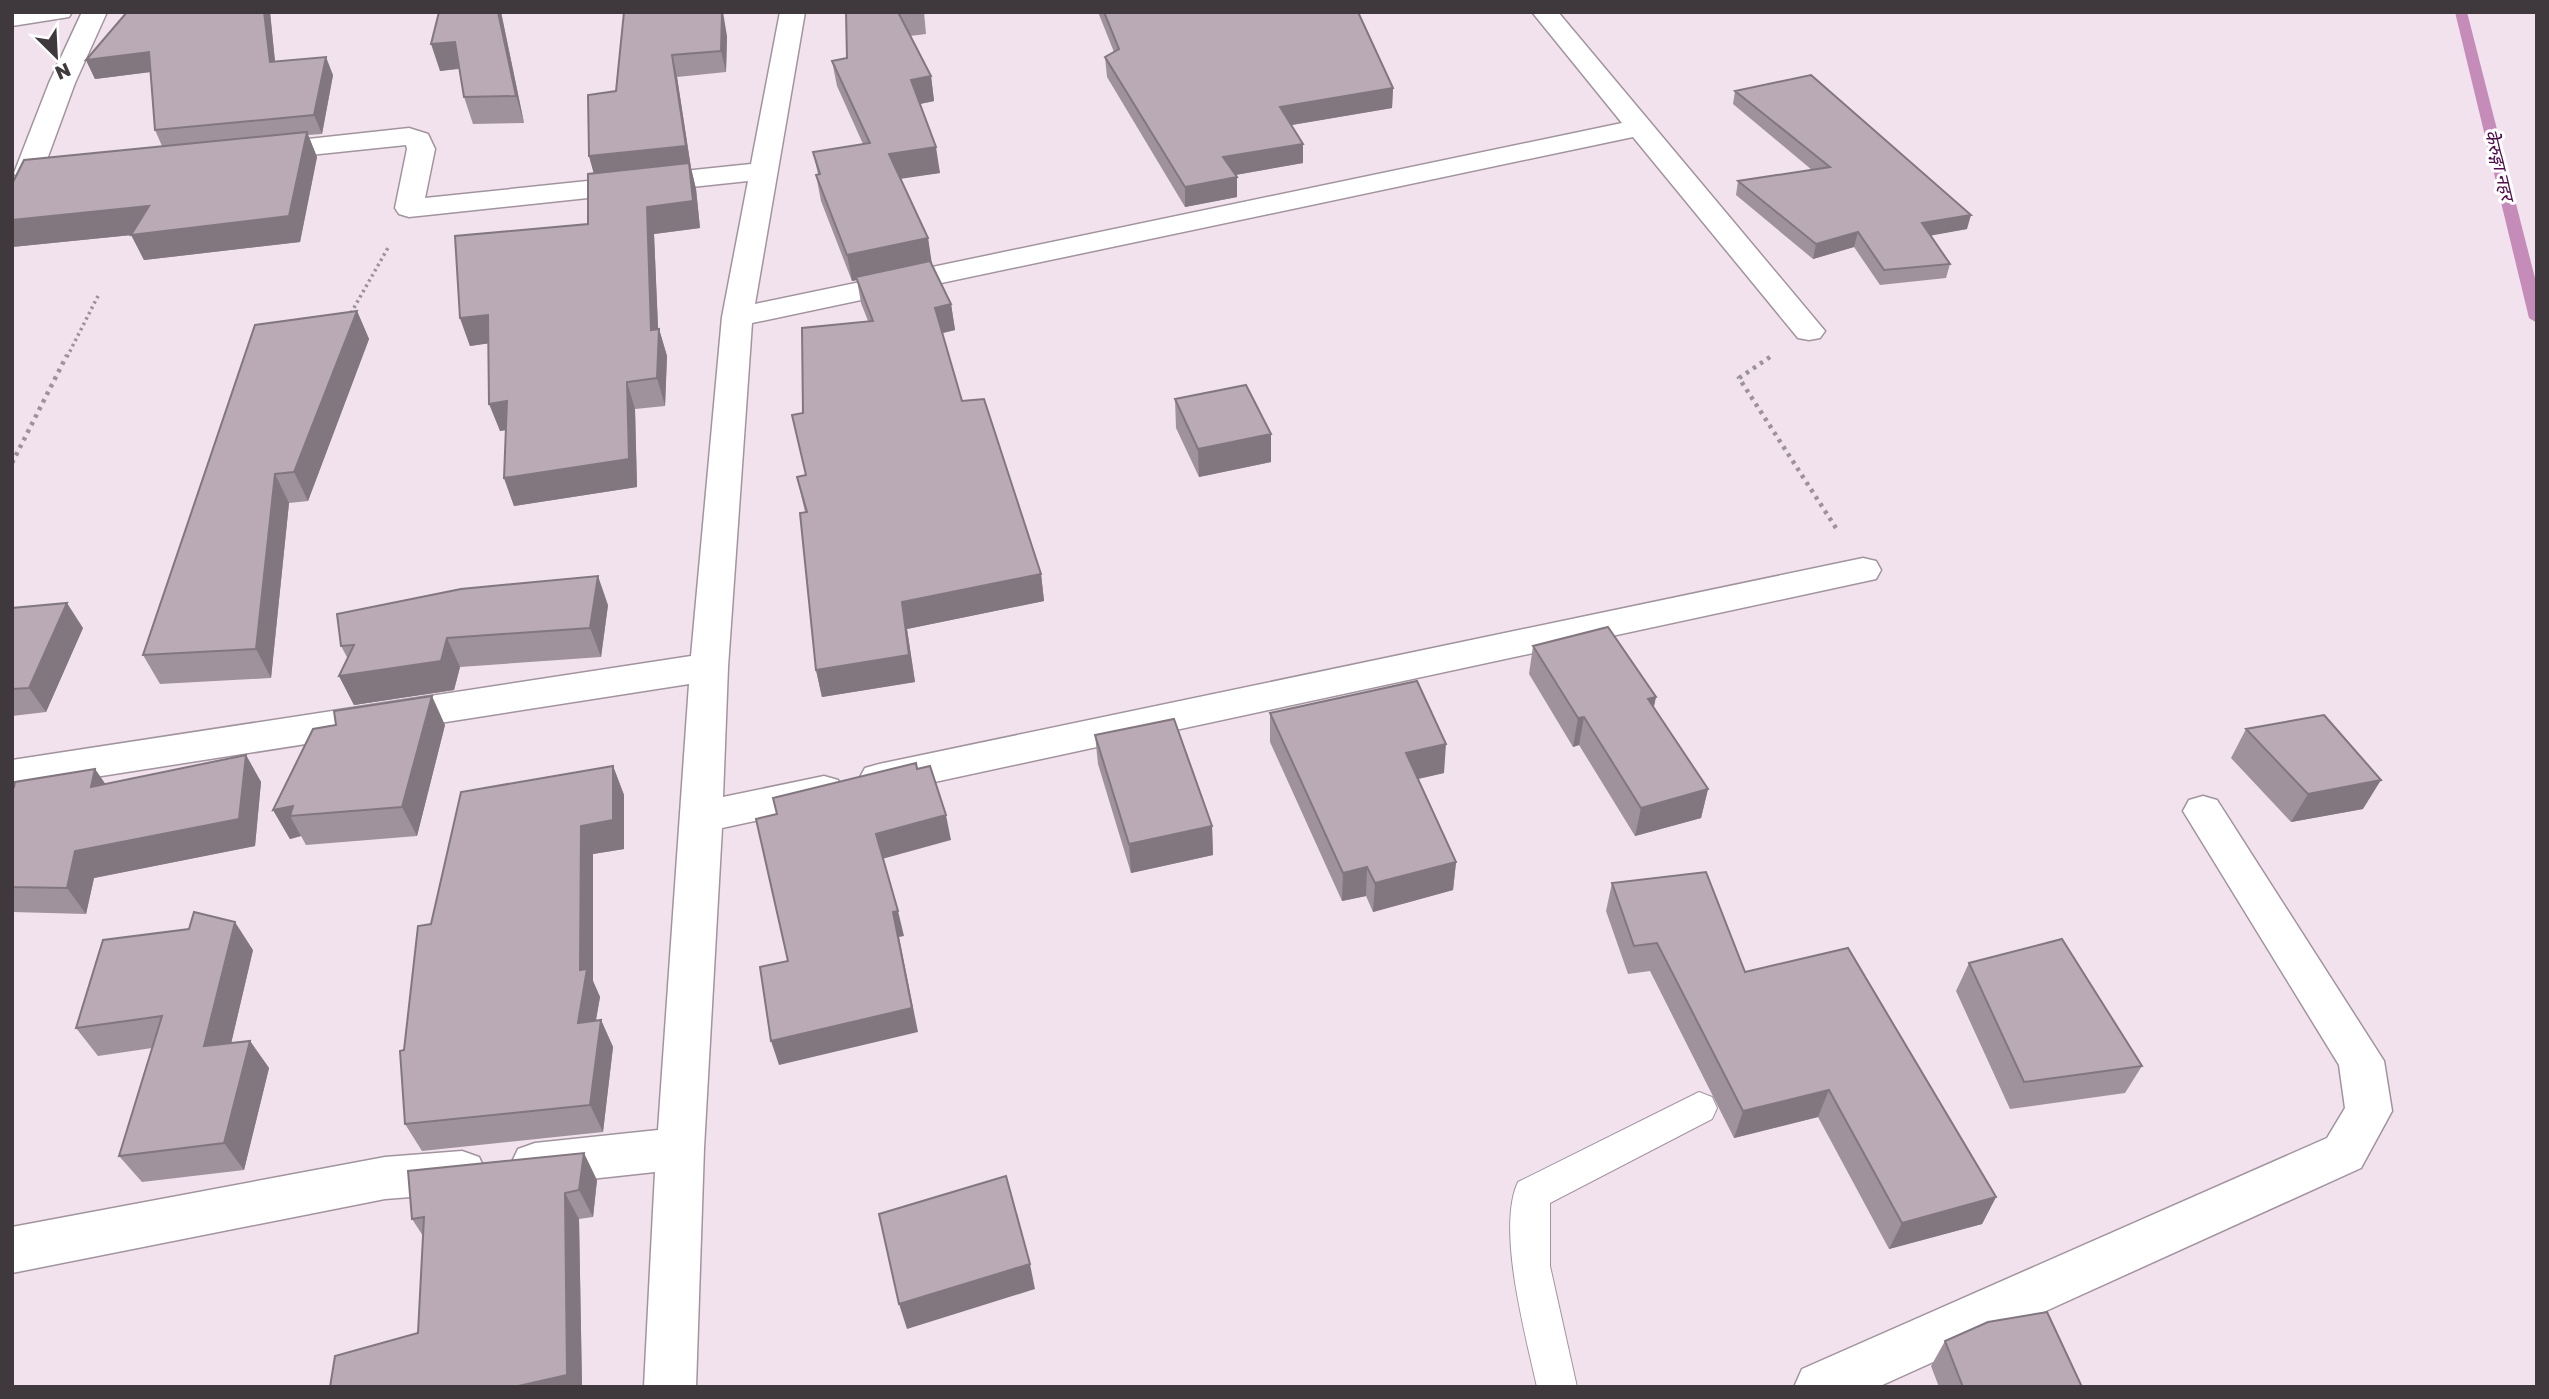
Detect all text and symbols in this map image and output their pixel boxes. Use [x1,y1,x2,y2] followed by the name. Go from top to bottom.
[21,21,91,91] north arrow
[52,59,74,85] text: N
[2481,127,2520,206] water label: केेरुङ्गा नहर

